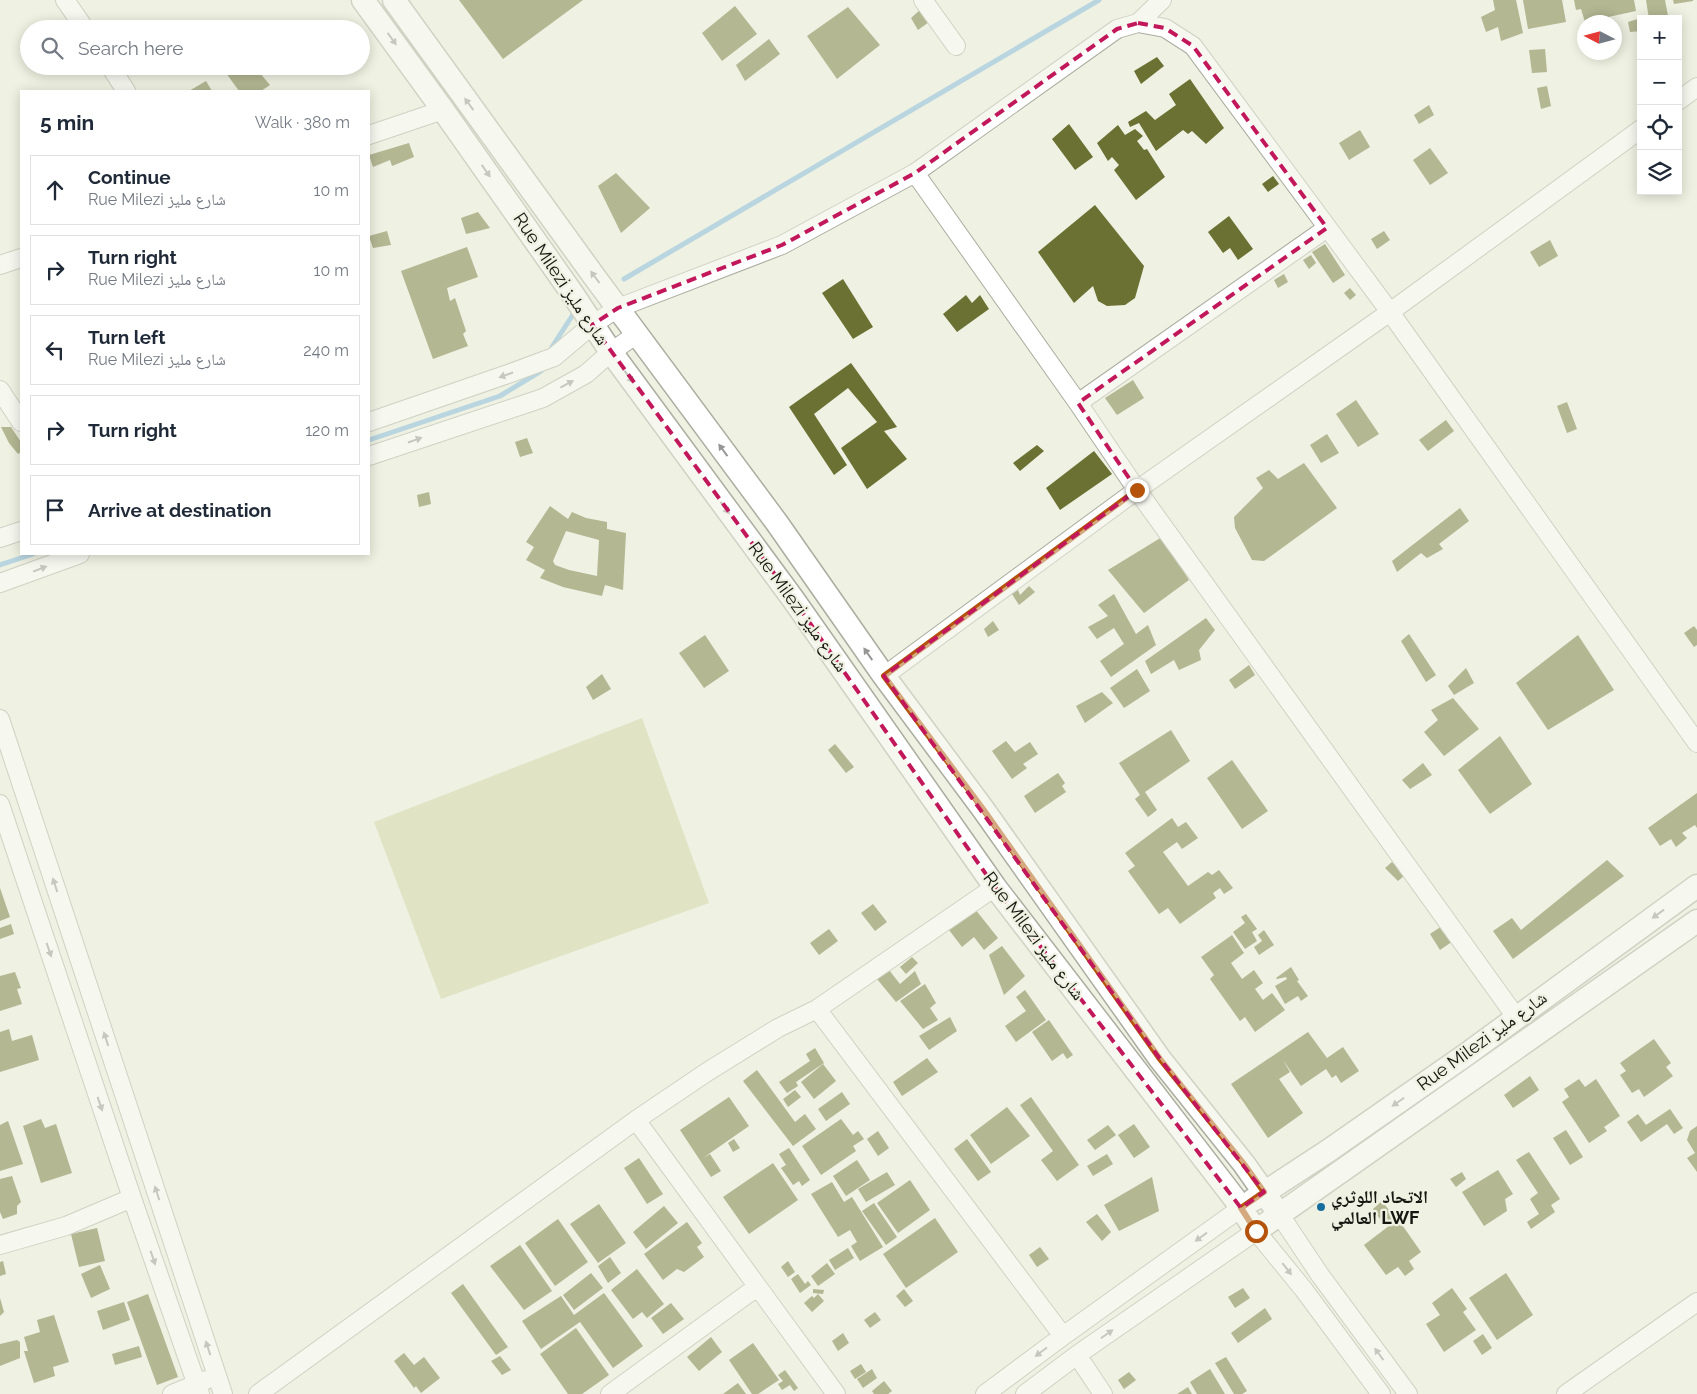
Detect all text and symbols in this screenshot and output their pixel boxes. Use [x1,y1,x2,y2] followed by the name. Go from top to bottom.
[1577,15,1622,60] north arrow
[1637,15,1682,195] map controls
[1637,15,1682,60] button: +
[20,20,370,75] search box
[386,32,397,45] one-way arrow
[38,34,66,62] icon: search
[78,37,184,59] text: Search here
[1637,60,1682,105] button: −
[464,97,474,110] one-way arrow
[1637,105,1682,150] button: locate
[40,110,94,135] text: 5 min
[255,113,350,132] text: Walk · 380 m
[1637,150,1682,195] button: layers
[481,165,491,178] one-way arrow
[88,166,171,188] text: Continue
[41,176,69,204] icon: ahead
[314,181,349,200] text: 10 m
[88,190,226,209] text: Rue Milezi شارع مليز
[509,209,613,349] street label: Rue Milezi شارع مليز
[88,246,177,268] text: Turn right
[41,256,69,284] icon: right
[314,261,349,280] text: 10 m
[88,270,226,289] text: Rue Milezi شارع مليز
[590,271,601,284] one-way arrow
[88,326,165,348] text: Turn left
[41,336,69,364] icon: left
[303,341,349,360] text: 240 m
[88,350,226,369] text: Rue Milezi شارع مليز
[624,370,634,384] one-way arrow
[498,371,513,379] one-way arrow
[560,380,574,389] one-way arrow
[41,416,69,444] icon: right
[88,419,177,441] text: Turn right
[305,421,349,440] text: 120 m
[408,436,423,444] one-way arrow
[718,443,728,457] one-way arrow
[1126,479,1149,502] route end
[41,496,69,524] icon: arrive
[88,499,272,521] text: Arrive at destination
[720,501,730,514] one-way arrow
[744,538,852,676] street label: Rue Milezi شارع مليز
[33,565,48,573] one-way arrow
[863,647,873,661] one-way arrow
[979,867,1089,1005] street label: Rue Milezi شارع مليز
[51,877,59,892] one-way arrow
[1651,909,1664,919] one-way arrow
[46,942,53,957] one-way arrow
[1413,987,1551,1095] street label: Rue Milezi شارع مليز
[102,1031,110,1046] one-way arrow
[97,1097,105,1112] one-way arrow
[1391,1097,1405,1107] one-way arrow
[153,1186,160,1201] one-way arrow
[1331,1186,1428,1232] place label: الاتحاد اللوثري العالمي LWF
[1315,1201,1327,1213] marker: الاتحاد اللوثري العالمي LWF
[1245,1220,1268,1243] route start
[1194,1232,1208,1242] one-way arrow
[150,1250,157,1265] one-way arrow
[1282,1262,1293,1275] one-way arrow
[1100,1330,1113,1339] one-way arrow
[204,1340,211,1355] one-way arrow
[1035,1347,1048,1358] one-way arrow
[1374,1347,1384,1361] one-way arrow

